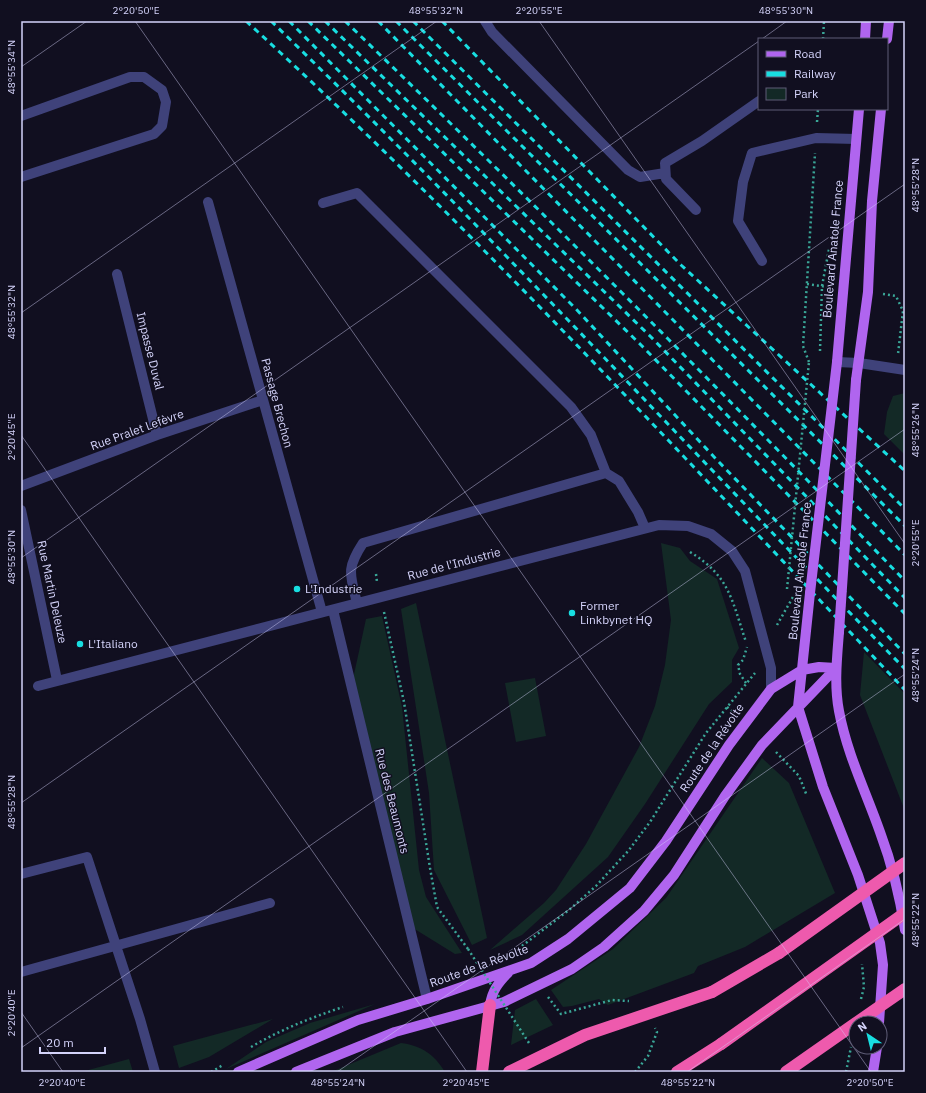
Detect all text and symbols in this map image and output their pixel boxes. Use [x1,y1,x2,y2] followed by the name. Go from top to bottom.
[112,4,160,17] text: 2°20'50"E
[409,4,463,17] text: 48°55'32"N
[515,4,563,17] text: 2°20'55"E
[759,4,813,17] text: 48°55'30"N
[758,38,888,110] legend
[5,40,18,94] text: 48°55'34"N
[794,46,822,61] text: Road
[794,66,836,81] text: Railway
[794,86,819,101] text: Park
[909,158,922,212] text: 48°55'28"N
[819,179,846,319] street label: Boulevard Anatole France
[5,285,18,339] text: 48°55'32"N
[134,310,167,392] street label: Impasse Duval
[258,356,297,449] street label: Passage Brechon
[909,403,922,457] text: 48°55'26"N
[88,406,186,453] street label: Rue Pralet Lefèvre
[5,413,18,461] text: 2°20'45"E
[785,501,814,641] street label: Boulevard Anatole France
[909,519,922,567] text: 2°20'55"E
[5,530,18,584] text: 48°55'30"N
[34,539,71,645] street label: Rue Martin Deleuze
[406,544,502,583] street label: Rue de l'Industrie
[305,581,363,596] place label: L'Industrie
[292,584,302,594] marker: L'Industrie
[580,598,652,627] place label: Former Linkbynet HQ
[567,608,577,618] marker: Former Linkbynet HQ
[88,636,138,651] place label: L'Italiano
[75,639,85,649] marker: L'Italiano
[909,648,922,702] text: 48°55'24"N
[676,700,747,795] street label: Route de la Révolte
[372,747,413,855] street label: Rue des Beaumonts
[5,775,18,829] text: 48°55'28"N
[909,893,922,947] text: 48°55'22"N
[427,941,531,990] street label: Route de la Révolte
[5,989,18,1037] text: 2°20'40"E
[848,1015,888,1055] north arrow
[855,1019,870,1035] text: N
[40,1029,105,1055] scale bar
[46,1035,74,1050] text: 20 m
[38,1076,86,1089] text: 2°20'40"E
[311,1076,365,1089] text: 48°55'24"N
[442,1076,490,1089] text: 2°20'45"E
[661,1076,715,1089] text: 48°55'22"N
[846,1076,894,1089] text: 2°20'50"E

